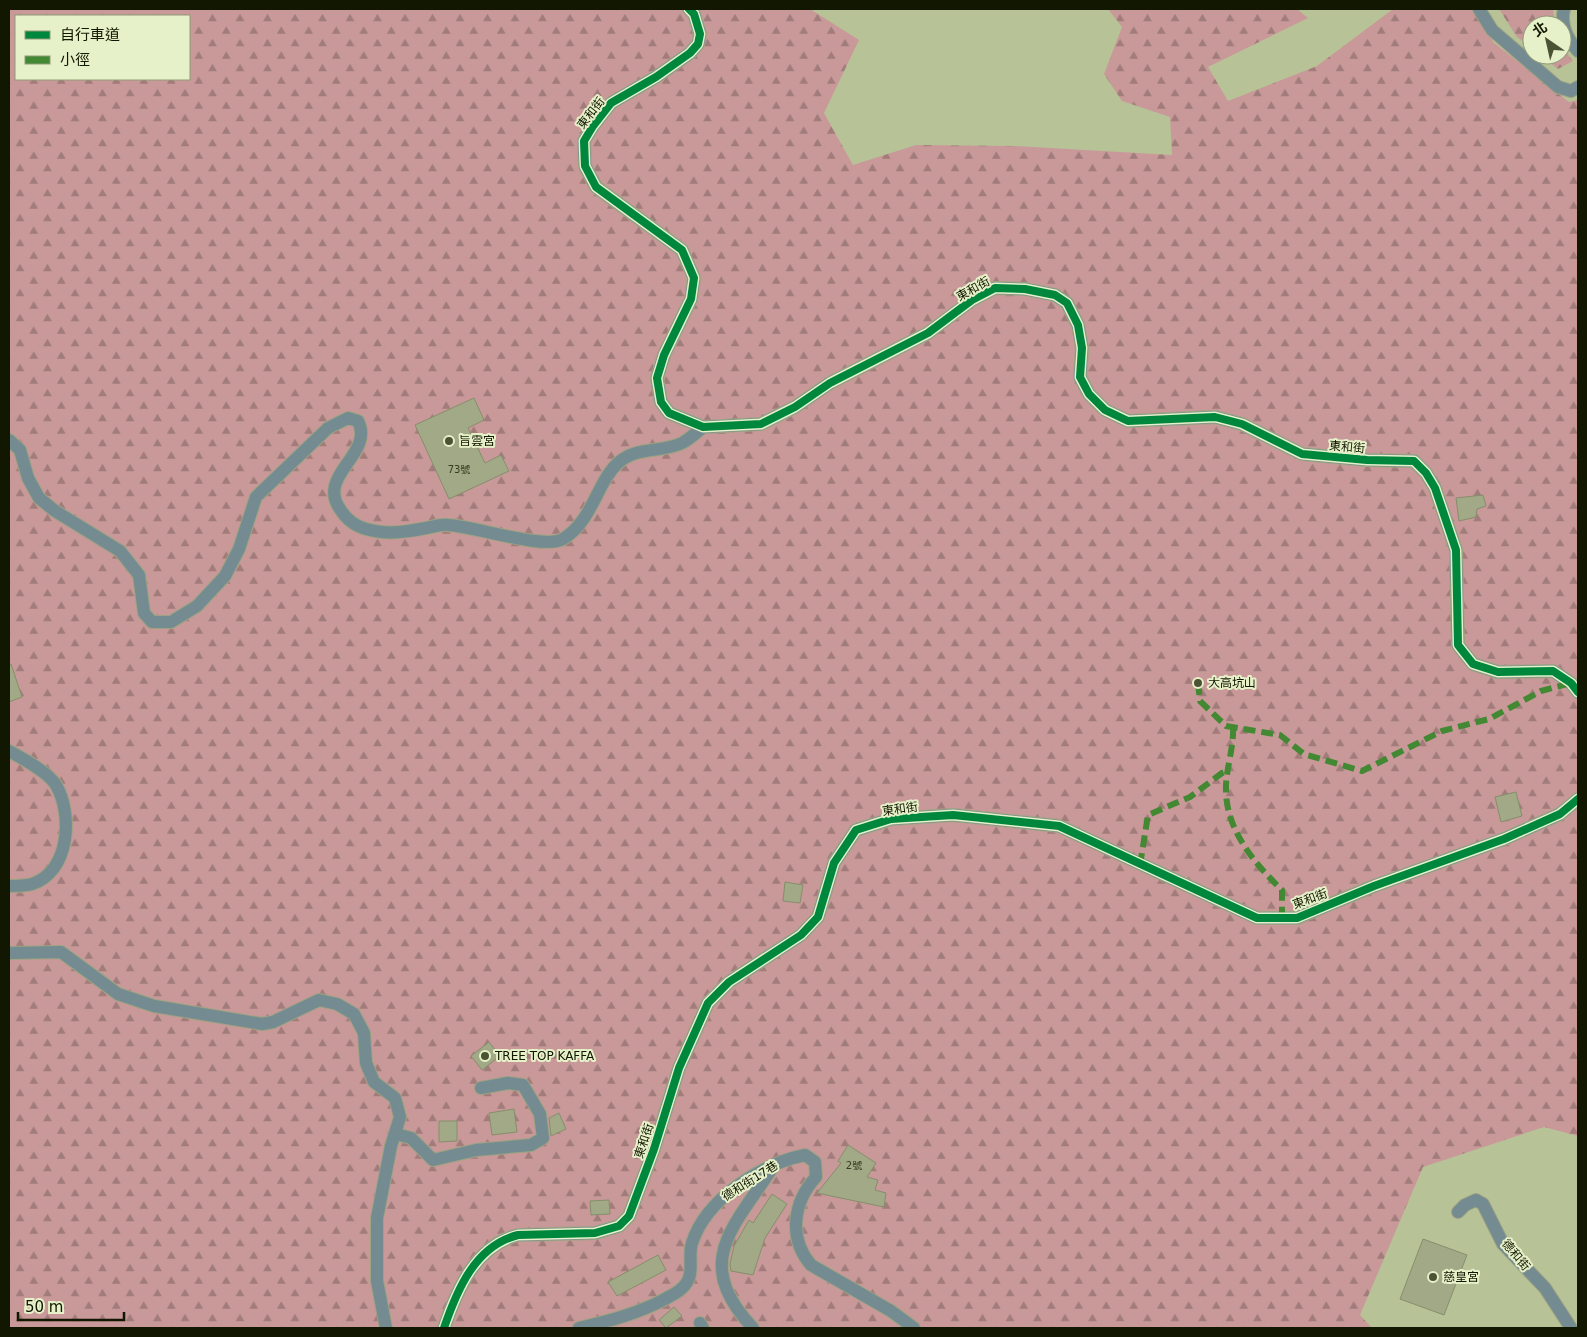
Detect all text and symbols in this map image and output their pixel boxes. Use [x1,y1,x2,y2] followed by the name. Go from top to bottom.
[15,15,190,80] legend
[1522,15,1572,65] north arrow
[1529,19,1550,40] text: 北
[60,26,120,44] text: 自行車道
[60,51,90,69] text: 小徑
[574,95,608,131] street label: 東和街
[954,274,992,304] street label: 東和街
[459,434,495,448] place label: 旨雲宮
[443,435,455,447] marker: 旨雲宮
[1328,438,1366,456] street label: 東和街
[448,464,470,475] house number: 73號
[1208,676,1256,690] place label: 大高坑山
[1192,677,1204,689] marker: 大高坑山
[881,800,919,818] street label: 東和街
[1291,886,1329,912] street label: 東和街
[494,1049,595,1063] place label: TREE TOP KAFFA
[479,1050,491,1062] marker: TREE TOP KAFFA
[632,1122,656,1160] street label: 東和街
[719,1158,781,1204] street label: 德和街17巷
[846,1160,862,1171] house number: 2號
[1499,1237,1533,1273] street label: 德和街
[1443,1270,1479,1284] place label: 慈皇宮
[1427,1271,1439,1283] marker: 慈皇宮
[18,1290,124,1322] scale bar
[25,1298,63,1316] text: 50 m

